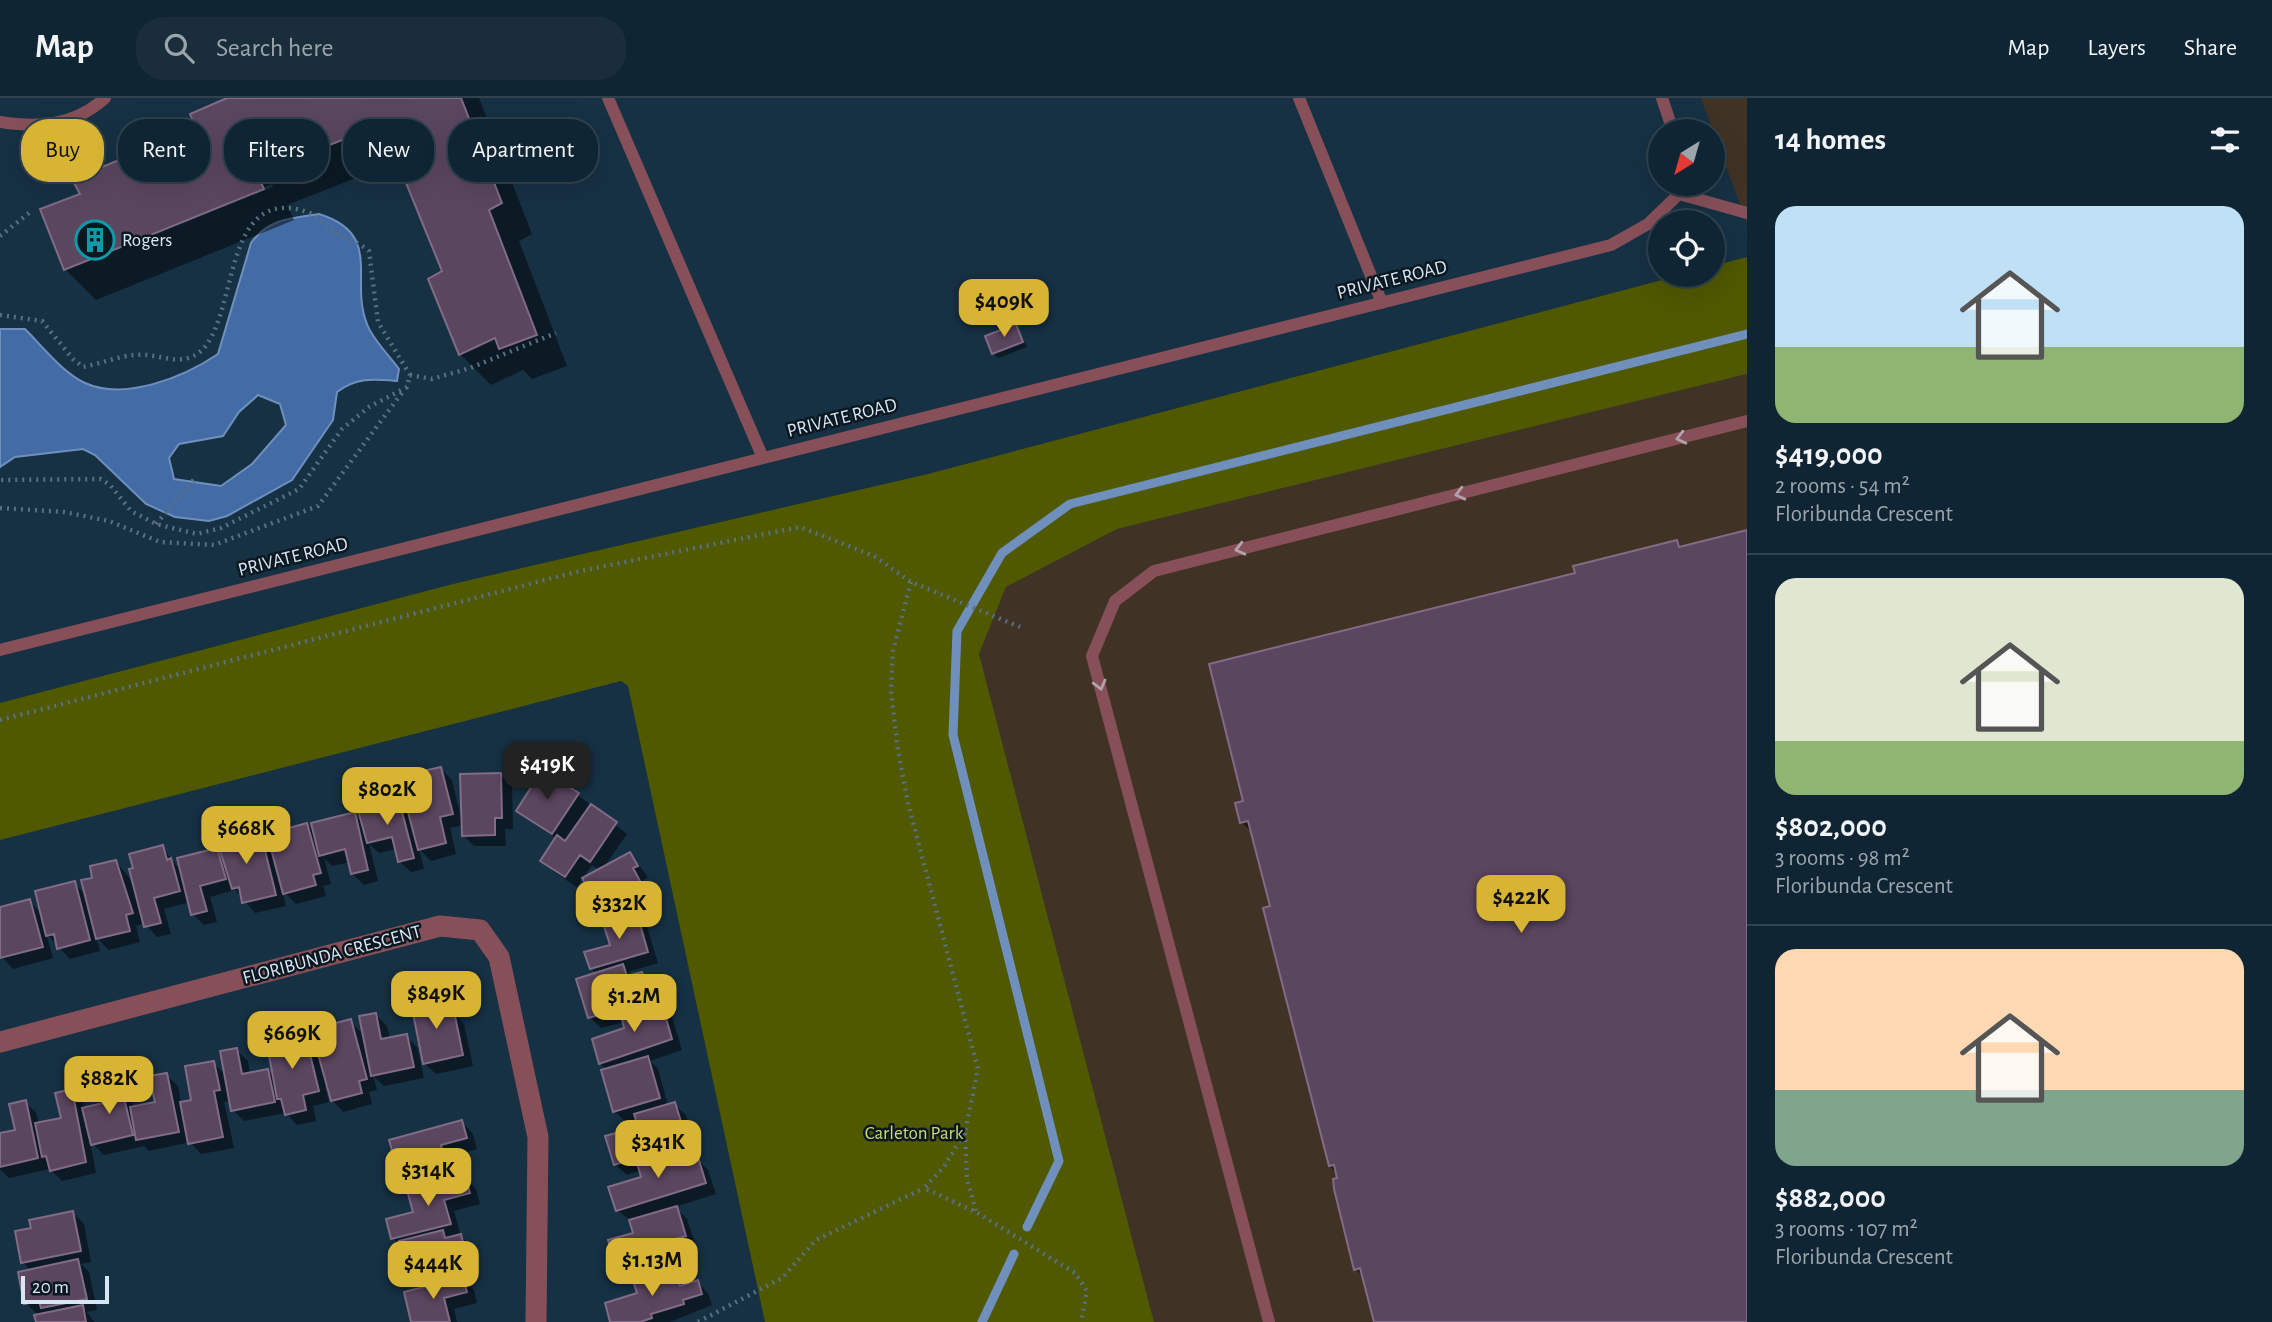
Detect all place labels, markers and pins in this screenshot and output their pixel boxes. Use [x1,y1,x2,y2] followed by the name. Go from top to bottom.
[74,219,116,261] building icon: Rogers
[122,231,172,250] place label: Rogers
[955,280,1053,339] pin: $409K
[498,742,596,802] pin: $419K
[338,768,436,827] pin: $802K
[197,806,295,866] pin: $668K
[1472,876,1570,935] pin: $422K
[570,882,668,941] pin: $332K
[387,972,485,1031] pin: $849K
[585,974,683,1034] pin: $1.2M
[243,1012,341,1071] pin: $669K
[60,1056,158,1116] pin: $882K
[609,1121,707,1180] pin: $341K
[379,1148,477,1208] pin: $314K
[595,1238,709,1298] pin: $1.13M
[384,1242,482,1301] pin: $444K

